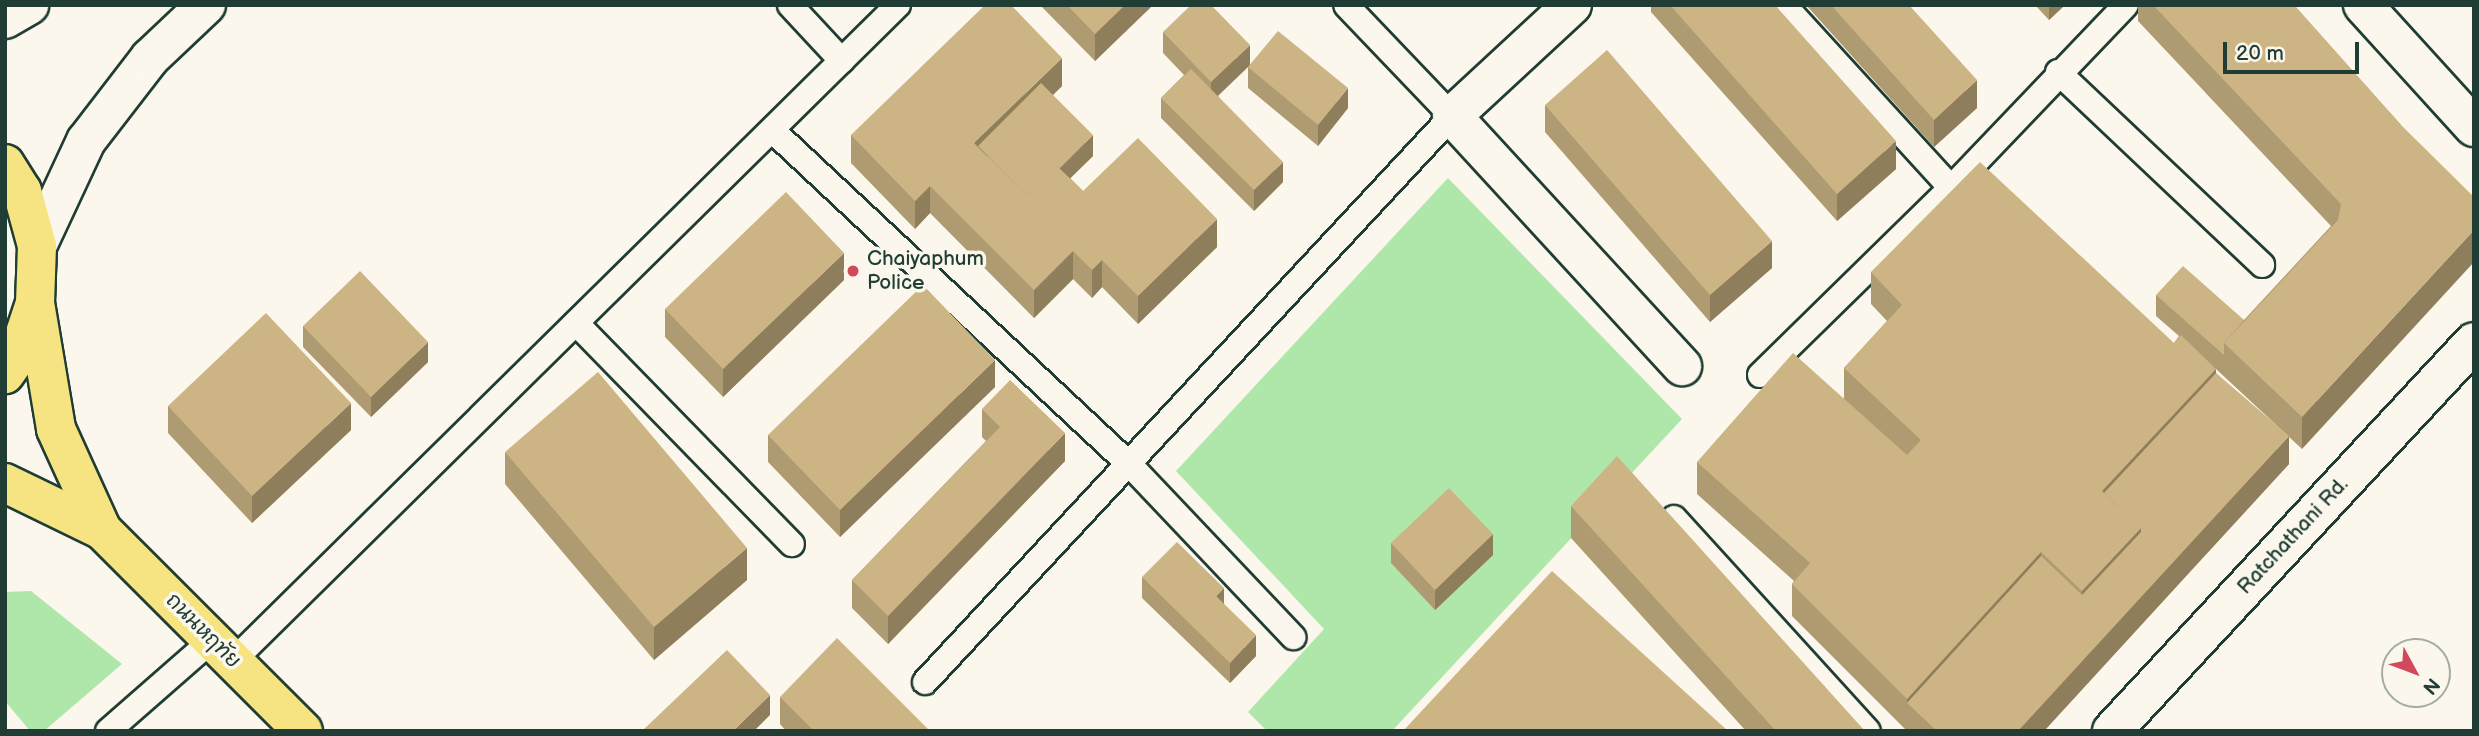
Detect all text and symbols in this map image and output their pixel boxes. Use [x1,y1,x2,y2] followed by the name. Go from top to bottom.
[2227,28,2364,72] scale bar
[2236,41,2284,66] text: 20 m
[867,246,984,296] place label: Chaiyaphum Police
[845,263,861,279] marker: Chaiyaphum Police
[2232,472,2354,600] street label: Ratchathani Rd.
[160,588,246,674] street label: ถนนหฤทัย
[2381,638,2451,708] north arrow
[2417,673,2444,699] text: N

